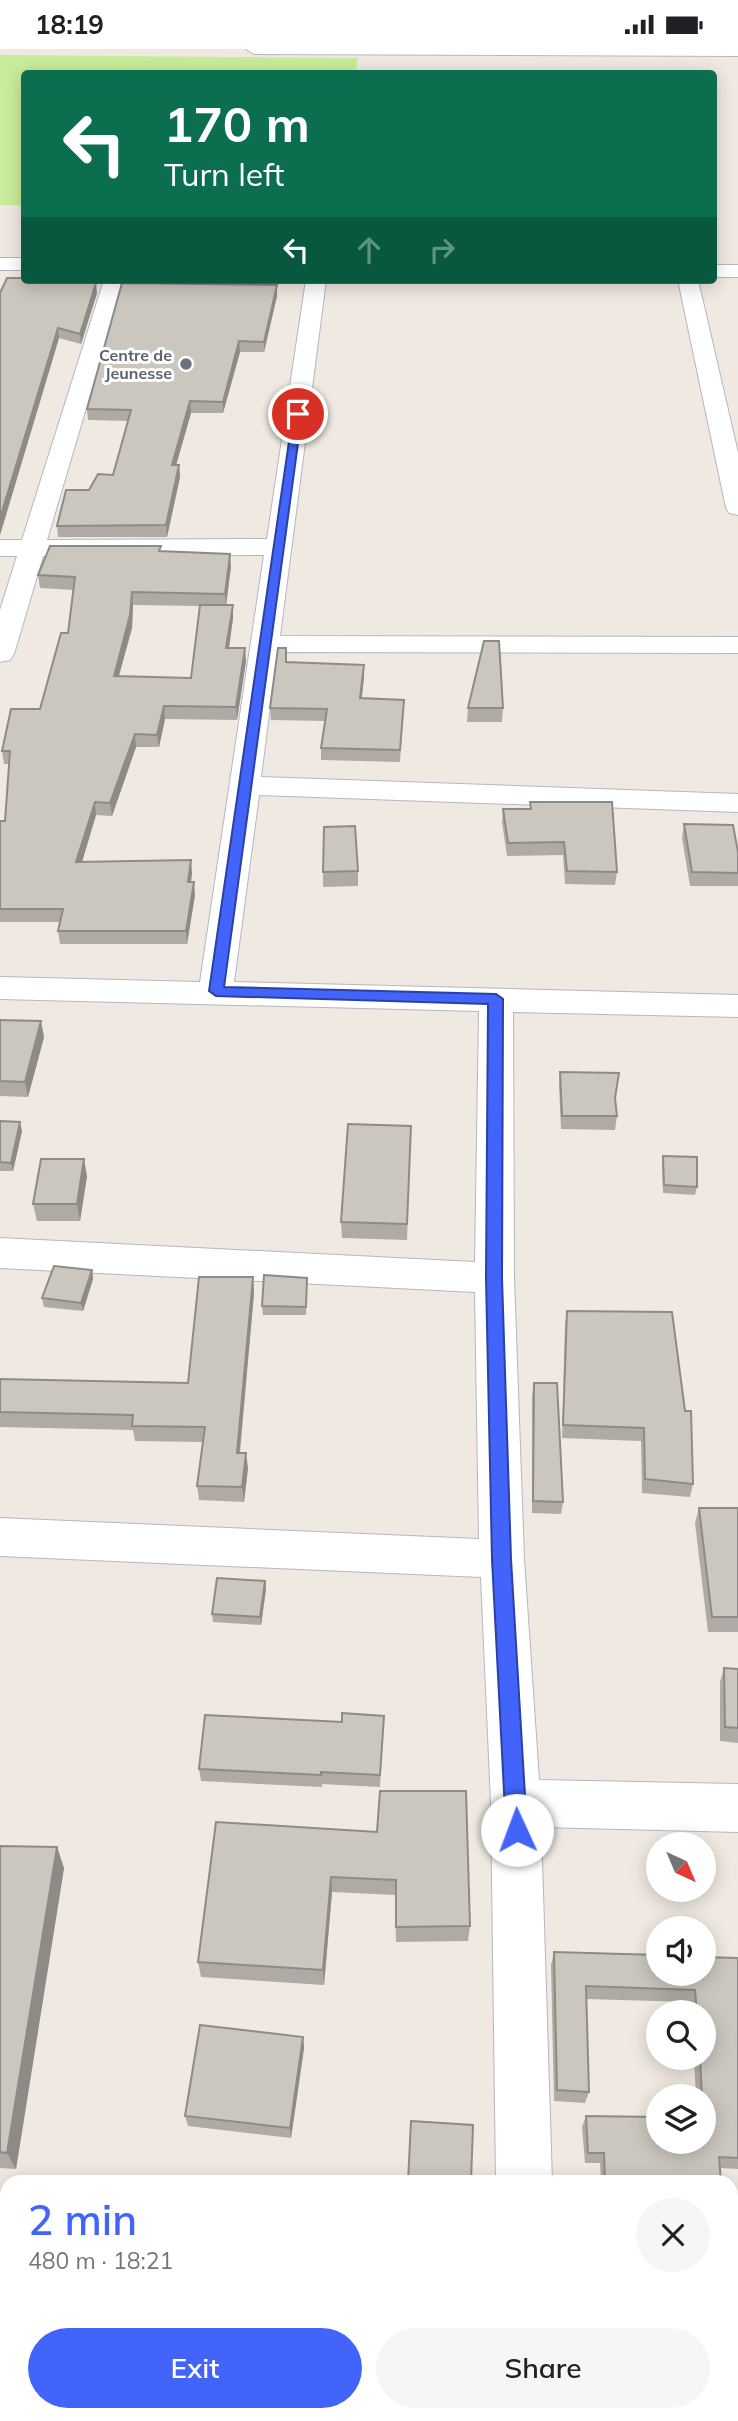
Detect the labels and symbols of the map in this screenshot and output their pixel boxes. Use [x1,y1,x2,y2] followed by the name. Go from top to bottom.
[99,345,172,383] place label: Centre de Jeunesse
[178,356,194,372] marker: Centre de Jeunesse
[268,384,328,444] pin
[480,1793,554,1867] position arrow
[646,1832,716,1902] north arrow

